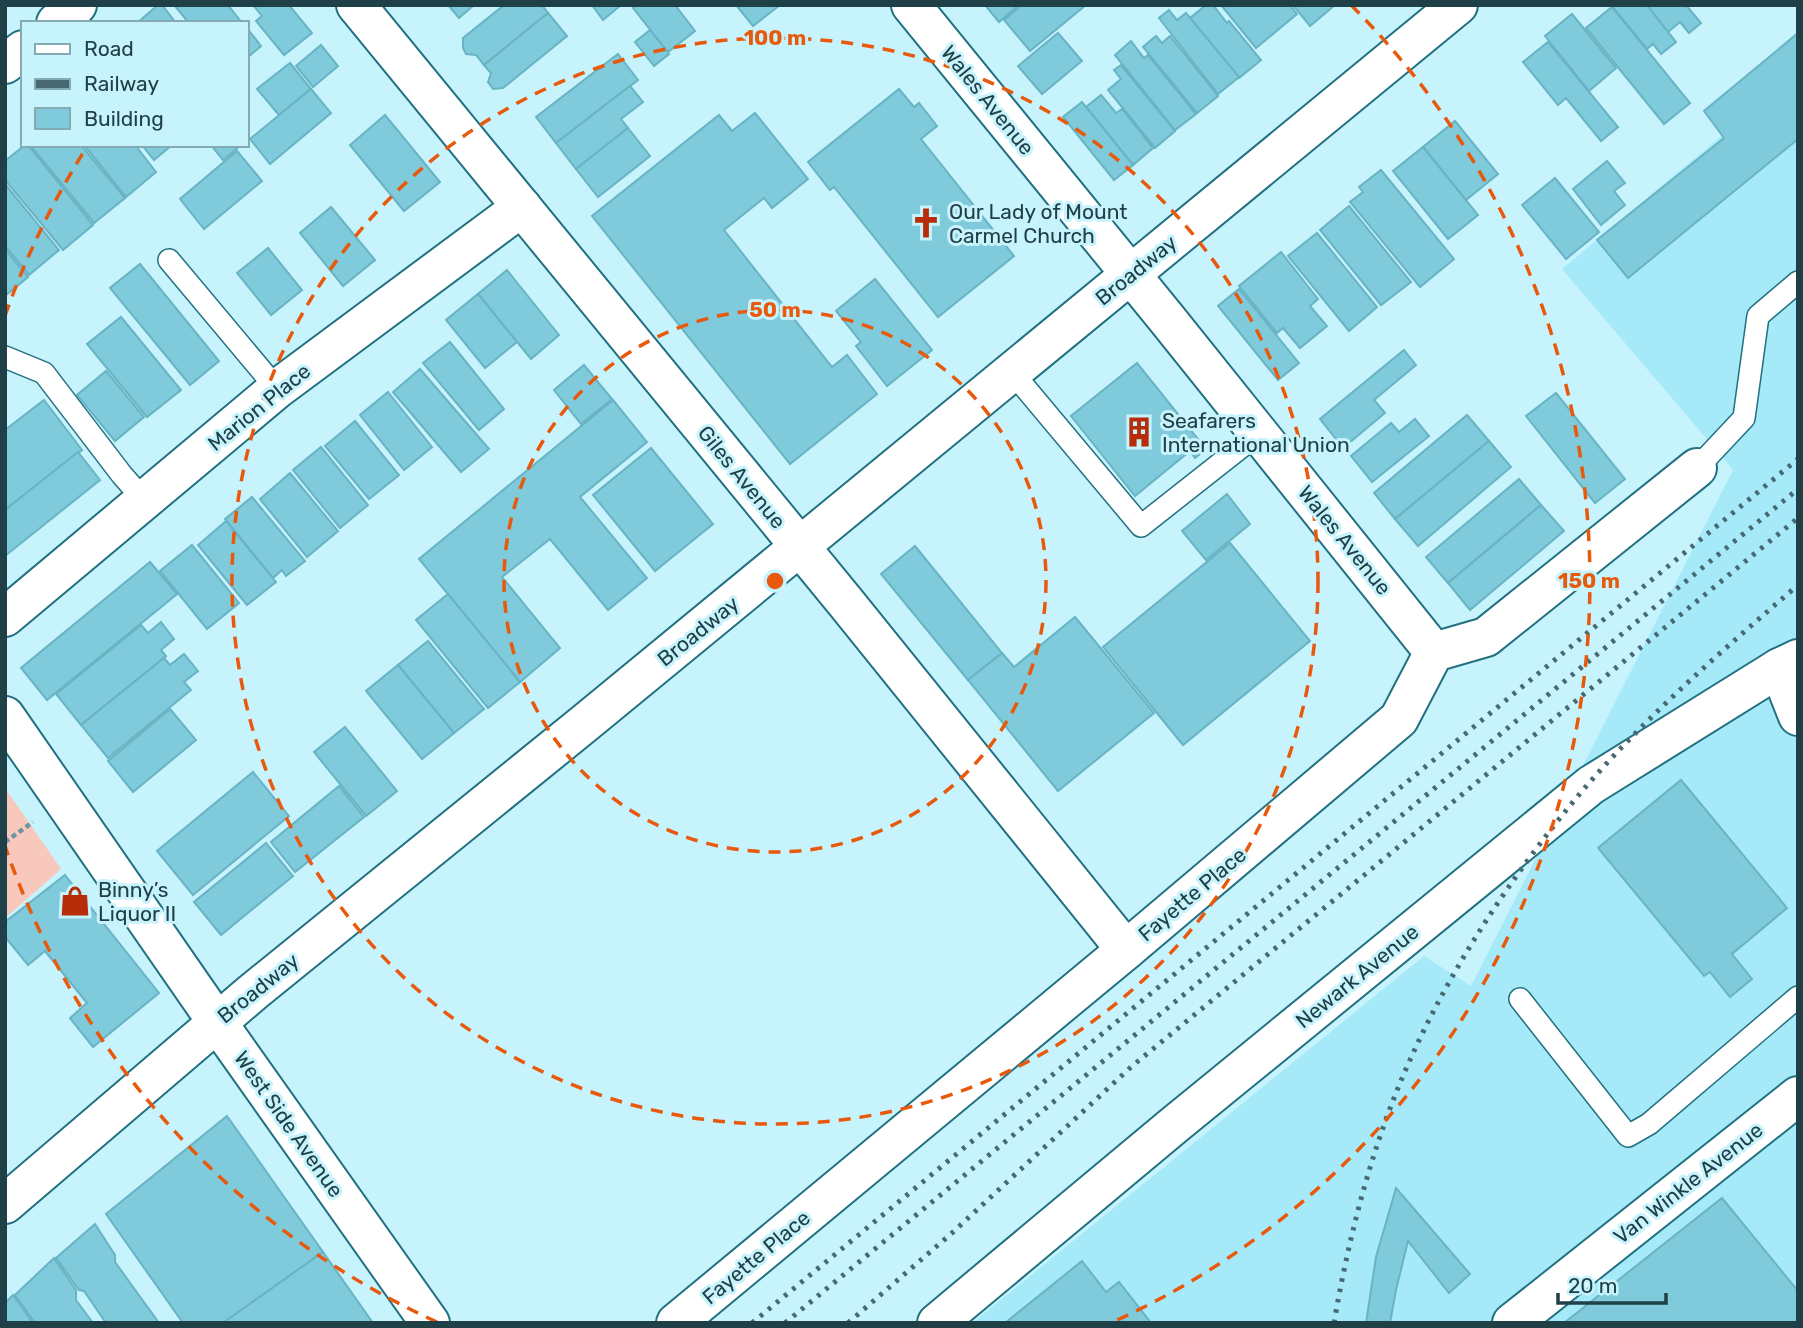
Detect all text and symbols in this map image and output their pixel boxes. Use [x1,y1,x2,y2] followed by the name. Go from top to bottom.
[21,21,248,147] legend
[744,25,806,50] text: 100 m
[84,36,134,61] text: Road
[936,40,1040,160] street label: Wales Avenue
[84,71,159,96] text: Railway
[84,106,164,131] text: Building
[949,199,1127,248] place label: Our Lady of Mount Carmel Church
[909,206,943,240] church icon: Our Lady of Mount Carmel Church
[1090,229,1182,310] street label: Broadway
[749,297,801,322] text: 50 m
[203,358,315,456] street label: Marion Place
[1162,408,1350,457] place label: Seafarers International Union
[1122,415,1156,449] building icon: Seafarers International Union
[693,421,791,533] street label: Giles Avenue
[1293,480,1397,600] street label: Wales Avenue
[1558,568,1620,593] text: 150 m
[763,569,787,593] centre of rings
[652,590,744,671] street label: Broadway
[1133,842,1251,946] street label: Fayette Place
[98,877,176,926] place label: Binny’s Liquor II
[58,884,92,918] shop icon: Binny’s Liquor II
[1290,919,1424,1033] street label: Newark Avenue
[212,947,304,1028] street label: Broadway
[229,1046,349,1202] street label: West Side Avenue
[1609,1117,1767,1249] street label: Van Winkle Avenue
[697,1205,815,1309] street label: Fayette Place
[1558,1262,1666,1306] scale bar
[1568,1273,1617,1298] text: 20 m

